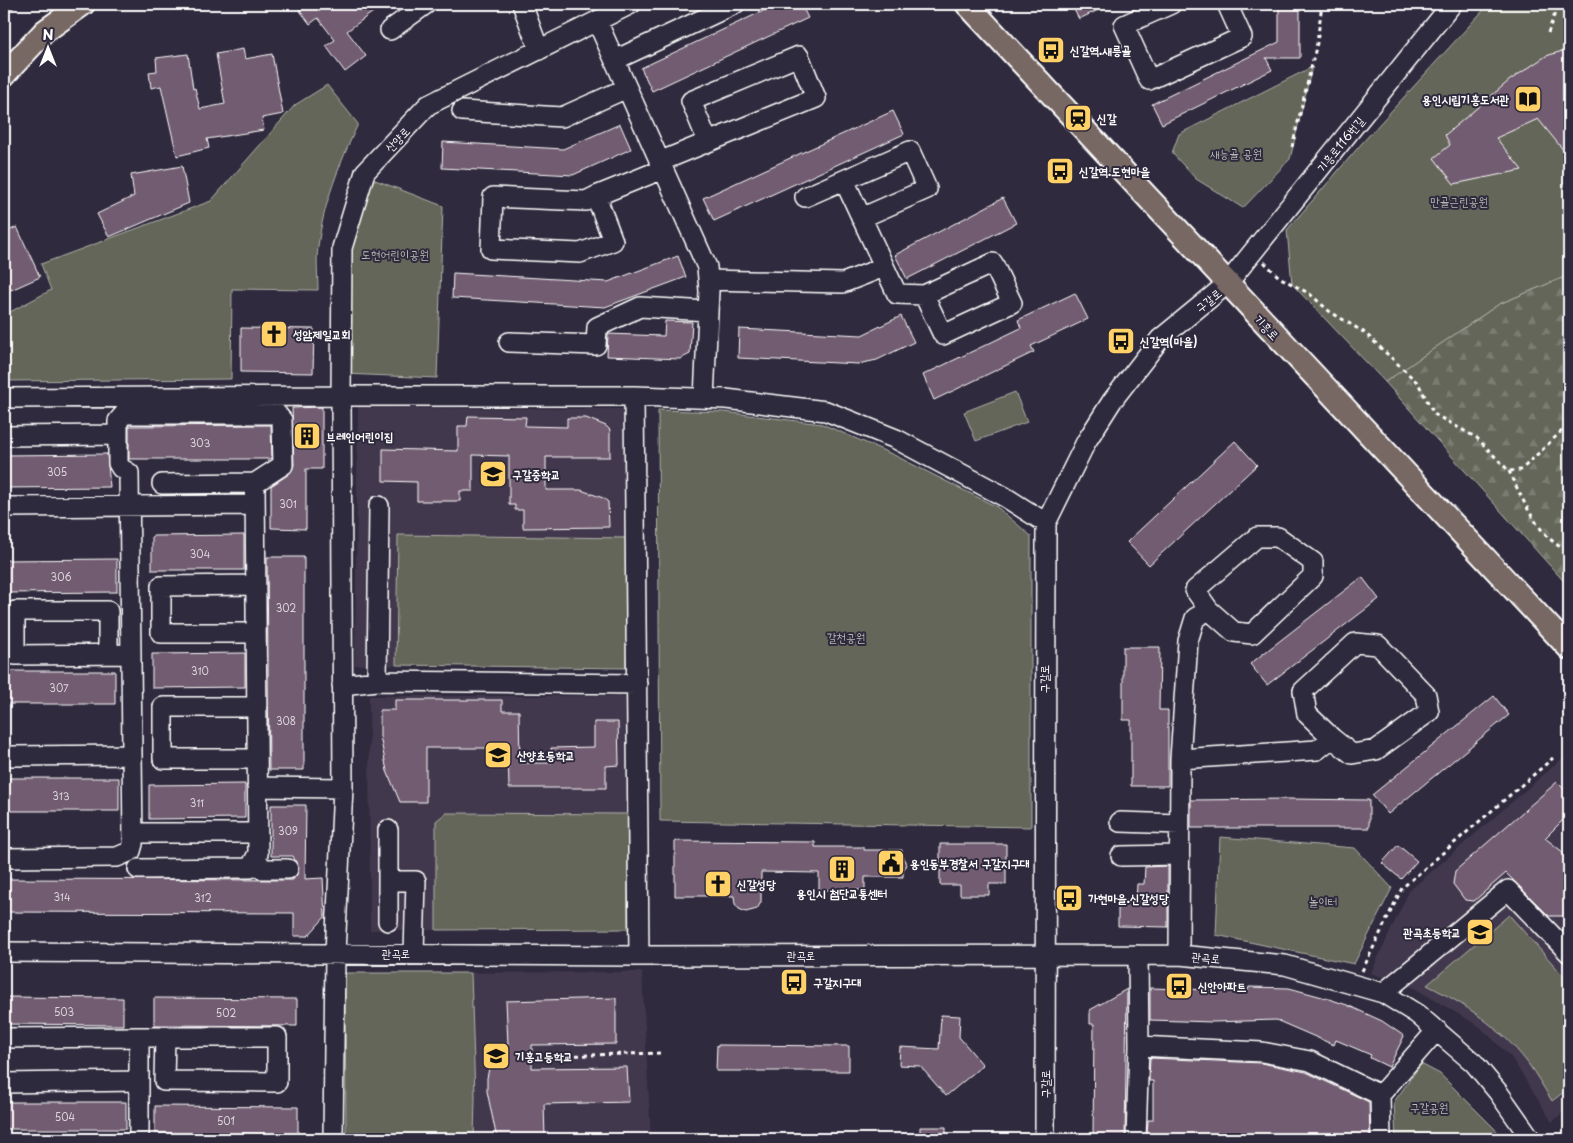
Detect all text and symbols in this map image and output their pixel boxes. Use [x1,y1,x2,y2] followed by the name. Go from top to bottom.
[22,22,72,72] north arrow
[42,24,54,45] text: N
[1036,35,1066,65] bus stop icon: 신갈역.새릉골
[1070,41,1132,59] place label: 신갈역.새릉골
[1513,84,1543,114] library icon: 용인시립기흥도서관
[1422,90,1509,108] place label: 용인시립기흥도서관
[1063,103,1093,133] station icon: 신갈
[1097,109,1117,127] place label: 신갈
[1312,112,1368,176] street label: 기흥로116번길
[380,122,414,156] street label: 산양로
[1210,144,1262,162] park label: 새능골 공원
[1045,156,1075,186] bus stop icon: 신갈역.도현마을
[1079,162,1150,180] place label: 신갈역.도현마을
[1430,192,1488,210] park label: 만골근린공원
[361,245,429,263] park label: 도현어린이공원
[1191,284,1225,316] street label: 구갈로
[1251,310,1283,344] street label: 기흥로
[259,319,289,349] church icon: 성암제일교회
[292,325,351,343] place label: 성암제일교회
[1106,326,1136,356] bus stop icon: 신갈역(마을)
[1140,332,1197,350] place label: 신갈역(마을)
[292,421,322,451] building icon: 브레인어린이집
[326,427,394,445] place label: 브레인어린이집
[190,435,210,450] house number: 303
[478,459,508,489] school or university icon: 구갈중학교
[47,464,67,479] house number: 305
[512,465,560,483] place label: 구갈중학교
[279,496,297,511] house number: 301
[190,546,211,561] house number: 304
[51,569,71,584] house number: 306
[276,600,296,615] house number: 302
[827,628,865,646] park label: 갈천공원
[191,663,209,678] house number: 310
[1035,665,1053,693] street label: 구갈로
[49,680,69,695] house number: 307
[276,713,296,728] house number: 308
[483,740,513,770] school or university icon: 산양초등학교
[516,746,575,764] place label: 산양초등학교
[52,788,70,803] house number: 313
[190,795,204,810] house number: 311
[278,823,298,838] house number: 309
[876,848,906,878] public building icon: 용인동부경찰서 구갈지구대
[827,854,857,884] building icon: 용인시 첨단교통센터
[910,854,1030,872] place label: 용인동부경찰서 구갈지구대
[703,869,733,899] church icon: 신갈성당
[737,875,776,893] place label: 신갈성당
[1054,883,1084,913] bus stop icon: 가현마을.신갈성당
[797,884,887,902] place label: 용인시 첨단교통센터
[53,889,71,904] house number: 314
[1088,889,1169,907] place label: 가현마을.신갈성당
[194,890,212,905] house number: 312
[1309,892,1337,910] park label: 놀이터
[1465,917,1495,947] school or university icon: 관곡초등학교
[1403,923,1461,941] place label: 관곡초등학교
[382,944,410,962] street label: 관곡로
[787,946,815,964] street label: 관곡로
[1191,947,1221,967] street label: 관곡로
[779,967,809,997] bus stop icon: 구갈지구대
[1164,971,1194,1001] bus stop icon: 신안아파트
[813,973,862,991] place label: 구갈지구대
[1198,977,1247,995] place label: 신안아파트
[54,1004,74,1019] house number: 503
[216,1005,236,1020] house number: 502
[481,1041,511,1071] school or university icon: 기흥고등학교
[515,1047,573,1065] place label: 기흥고등학교
[1036,1070,1054,1098] street label: 구갈로
[1410,1098,1448,1116] park label: 구갈공원
[55,1109,76,1124] house number: 504
[217,1113,235,1128] house number: 501

